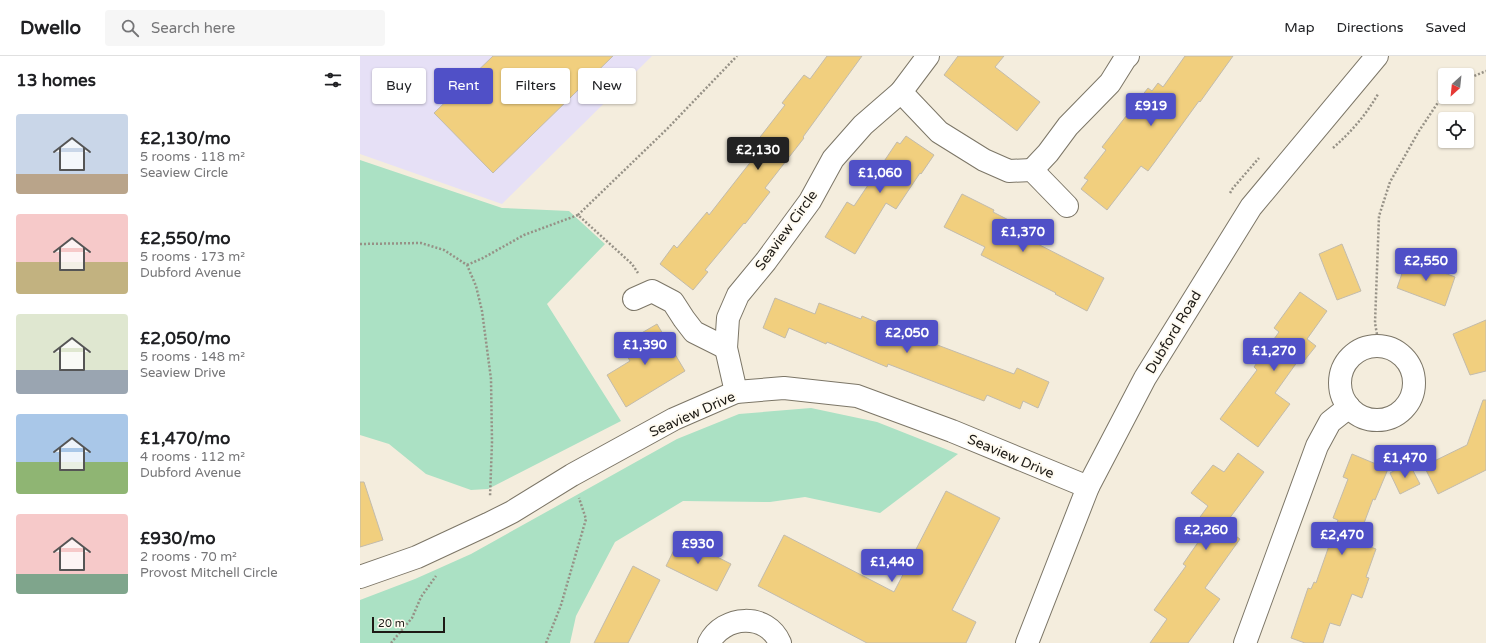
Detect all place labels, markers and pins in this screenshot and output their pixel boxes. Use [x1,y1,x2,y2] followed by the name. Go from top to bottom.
[1127,93,1175,127] pin: £919
[725,137,791,171] pin: £2,130
[847,160,913,194] pin: £1,060
[990,219,1056,253] pin: £1,370
[1393,248,1459,282] pin: £2,550
[874,320,940,354] pin: £2,050
[612,332,678,366] pin: £1,390
[1241,338,1307,372] pin: £1,270
[1372,445,1438,479] pin: £1,470
[1173,517,1239,551] pin: £2,260
[1309,522,1375,556] pin: £2,470
[674,531,722,565] pin: £930
[859,549,925,583] pin: £1,440

